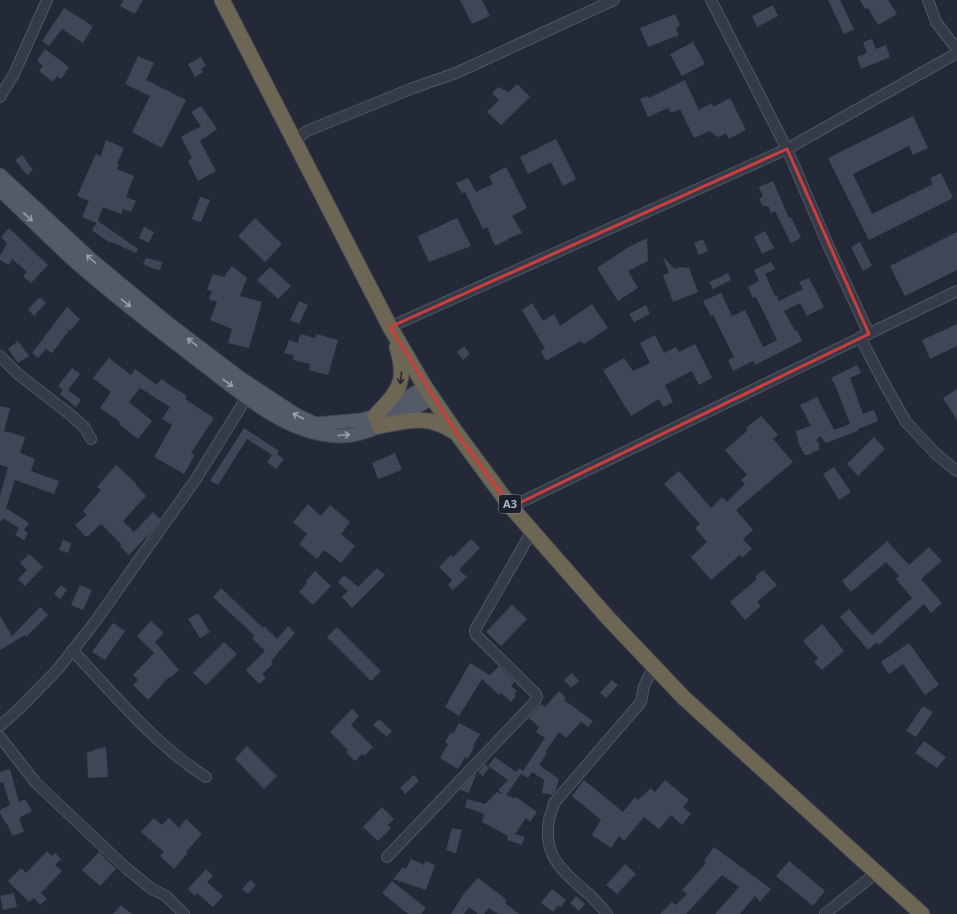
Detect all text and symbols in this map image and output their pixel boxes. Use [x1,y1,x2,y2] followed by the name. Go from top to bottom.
[23,212,33,221] one-way arrow
[86,255,96,264] one-way arrow
[120,299,131,308] one-way arrow
[186,337,197,346] one-way arrow
[397,372,404,385] one-way arrow
[222,379,233,387] one-way arrow
[292,411,304,419] one-way arrow
[337,432,350,439] one-way arrow
[499,495,521,513] road number: A3

